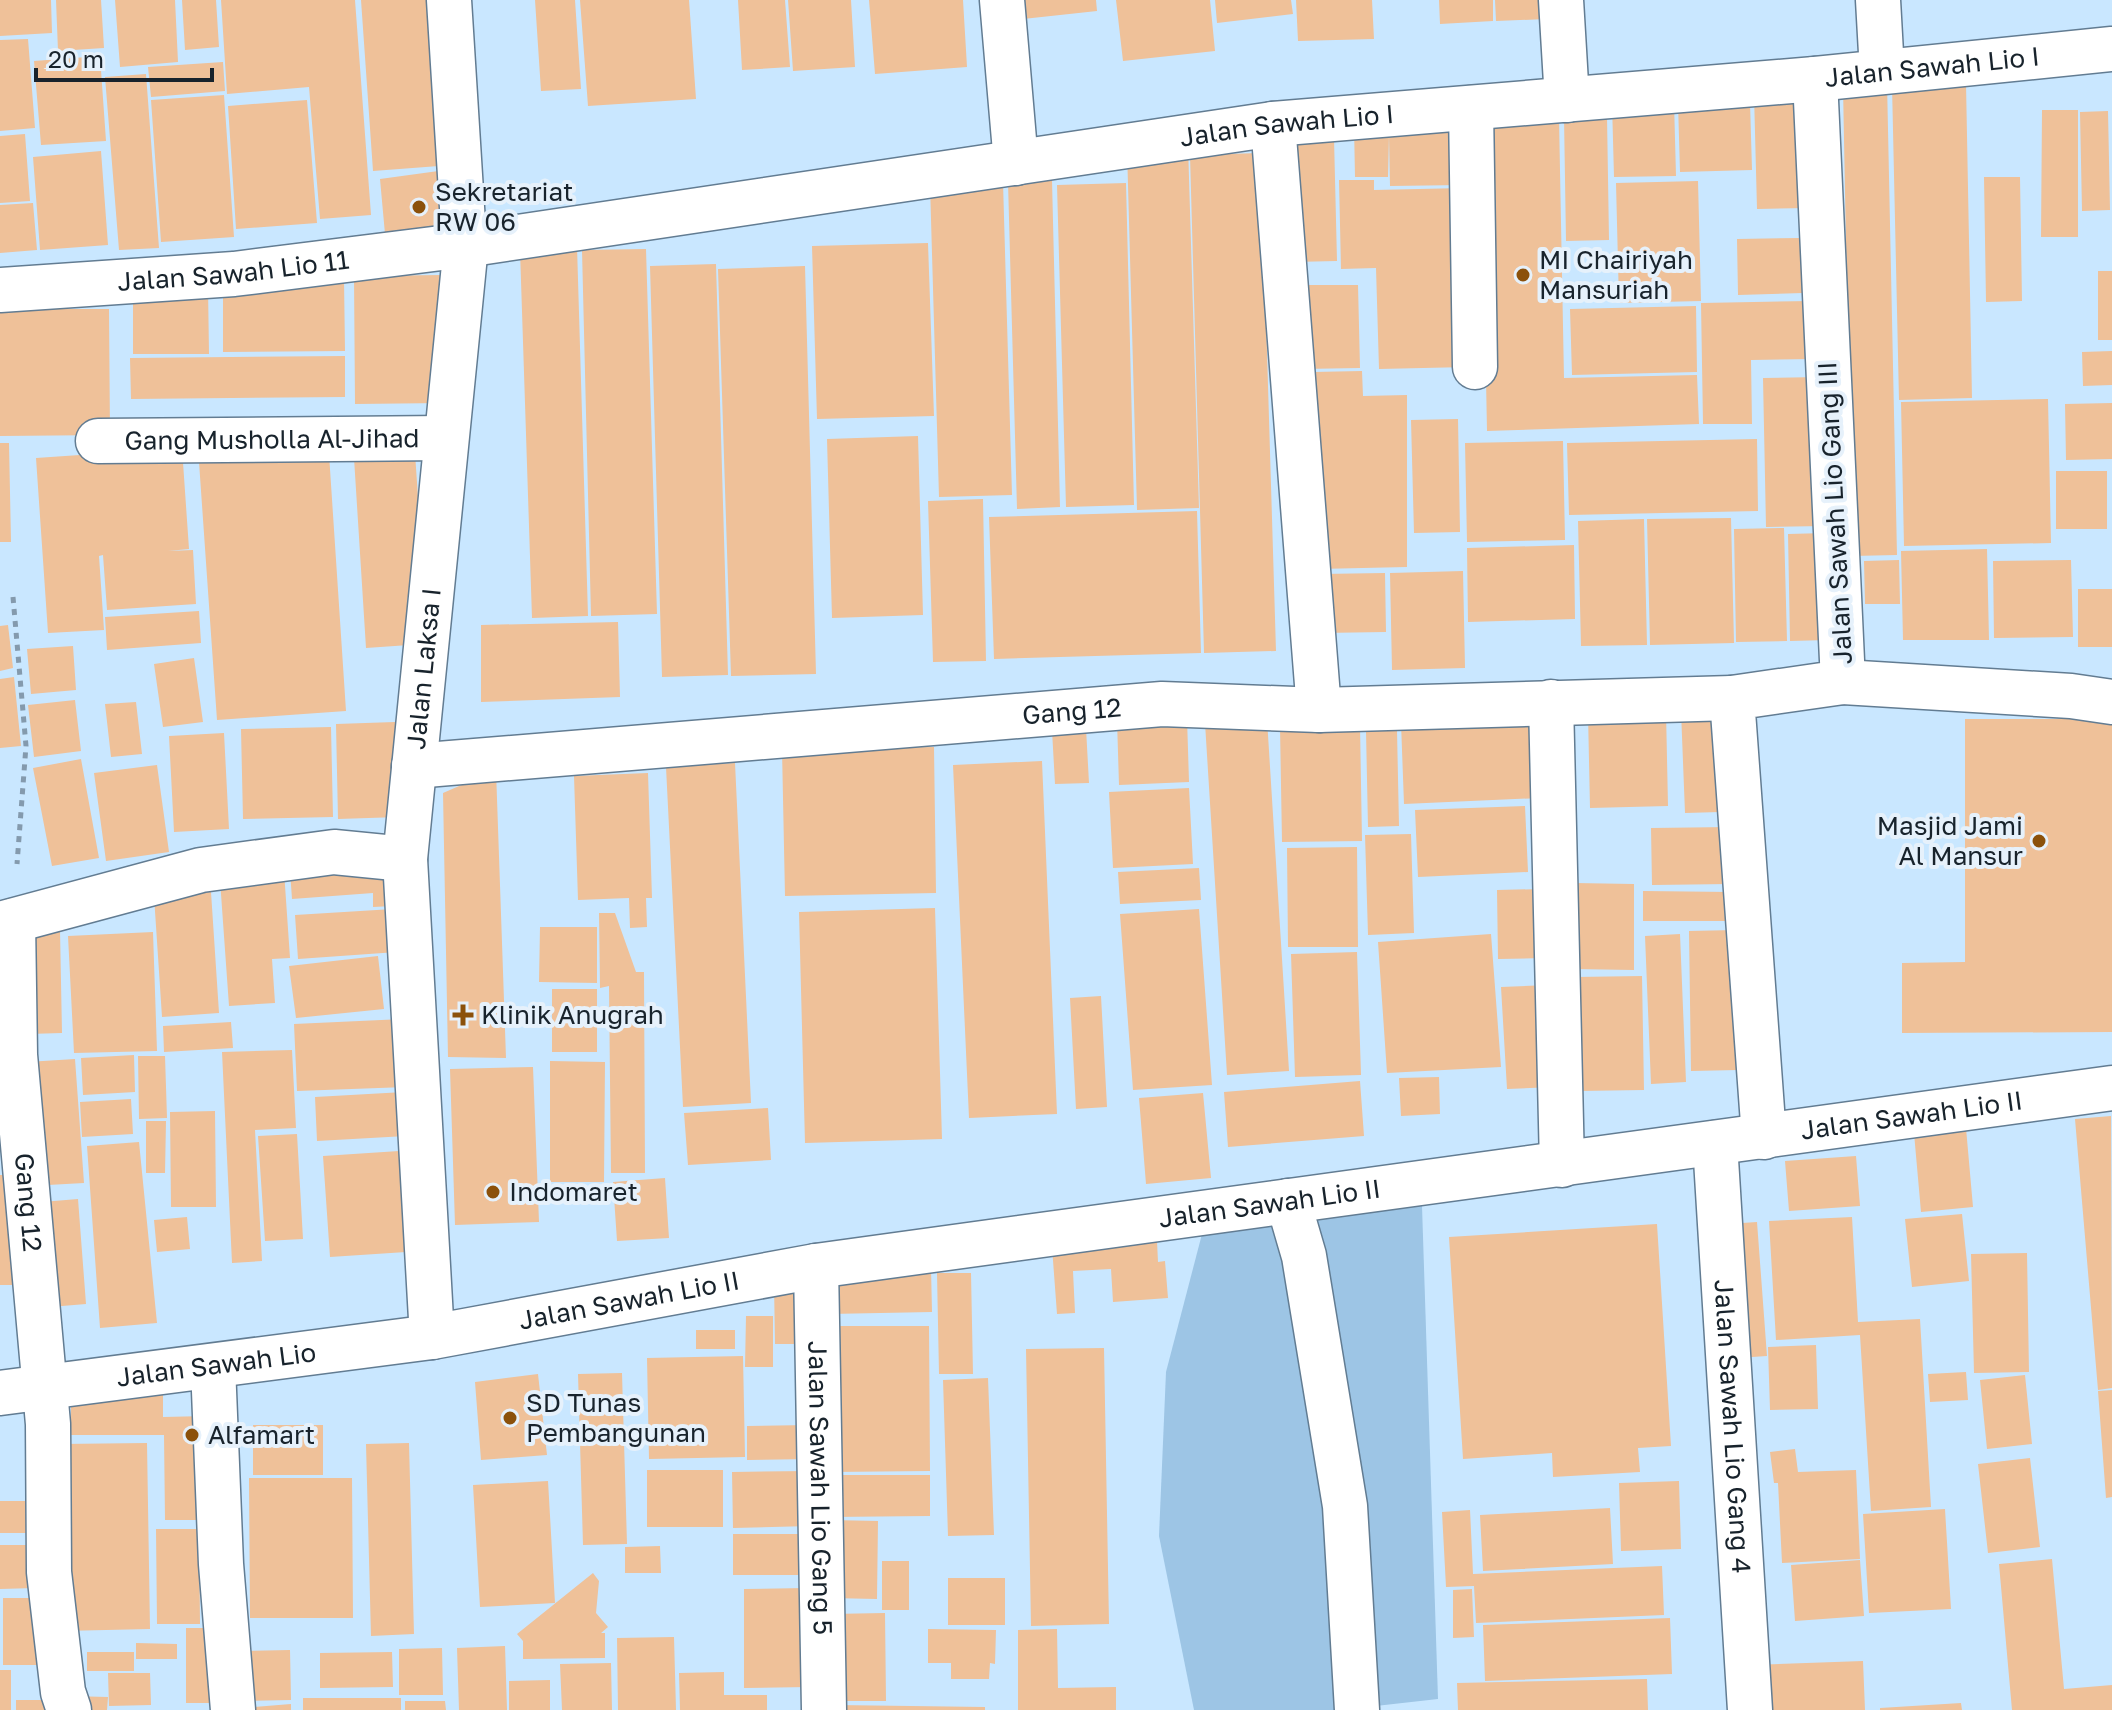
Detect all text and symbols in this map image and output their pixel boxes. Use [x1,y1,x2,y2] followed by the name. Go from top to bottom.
[36,32,212,82] scale bar
[1823,40,2041,93] street label: Jalan Sawah Lio I
[48,44,104,73] text: 20 m
[1178,98,1395,153] street label: Jalan Sawah Lio I
[435,176,573,237] place label: Sekretariat RW 06
[410,198,428,216] marker: Sekretariat RW 06
[116,244,351,297] street label: Jalan Sawah Lio 11
[1539,244,1693,305] place label: MI Chairiyah Mansuriah
[1514,266,1532,284] marker: MI Chairiyah Mansuriah
[1811,361,1858,665] street label: Jalan Sawah Lio Gang III
[124,422,420,456] street label: Gang Musholla Al-Jihad
[400,586,447,751] street label: Jalan Laksa I
[1021,691,1122,731] street label: Gang 12
[1877,810,2023,871] place label: Masjid Jami Al Mansur
[2030,832,2048,850] marker: Masjid Jami Al Mansur
[481,999,664,1030] place label: Klinik Anugrah
[452,1004,474,1026] marker: Klinik Anugrah
[1799,1084,2024,1146] street label: Jalan Sawah Lio II
[9,1152,49,1253] street label: Gang 12
[1157,1173,1382,1234] street label: Jalan Sawah Lio II
[509,1176,638,1207] place label: Indomaret
[484,1183,502,1201] marker: Indomaret
[516,1264,742,1336] street label: Jalan Sawah Lio II
[1708,1278,1758,1575] street label: Jalan Sawah Lio Gang 4
[115,1336,318,1393] street label: Jalan Sawah Lio
[802,1341,839,1635] street label: Jalan Sawah Lio Gang 5
[526,1387,706,1448] place label: SD Tunas Pembangunan
[501,1409,519,1427] marker: SD Tunas Pembangunan
[208,1419,315,1450] place label: Alfamart
[183,1426,201,1444] marker: Alfamart

